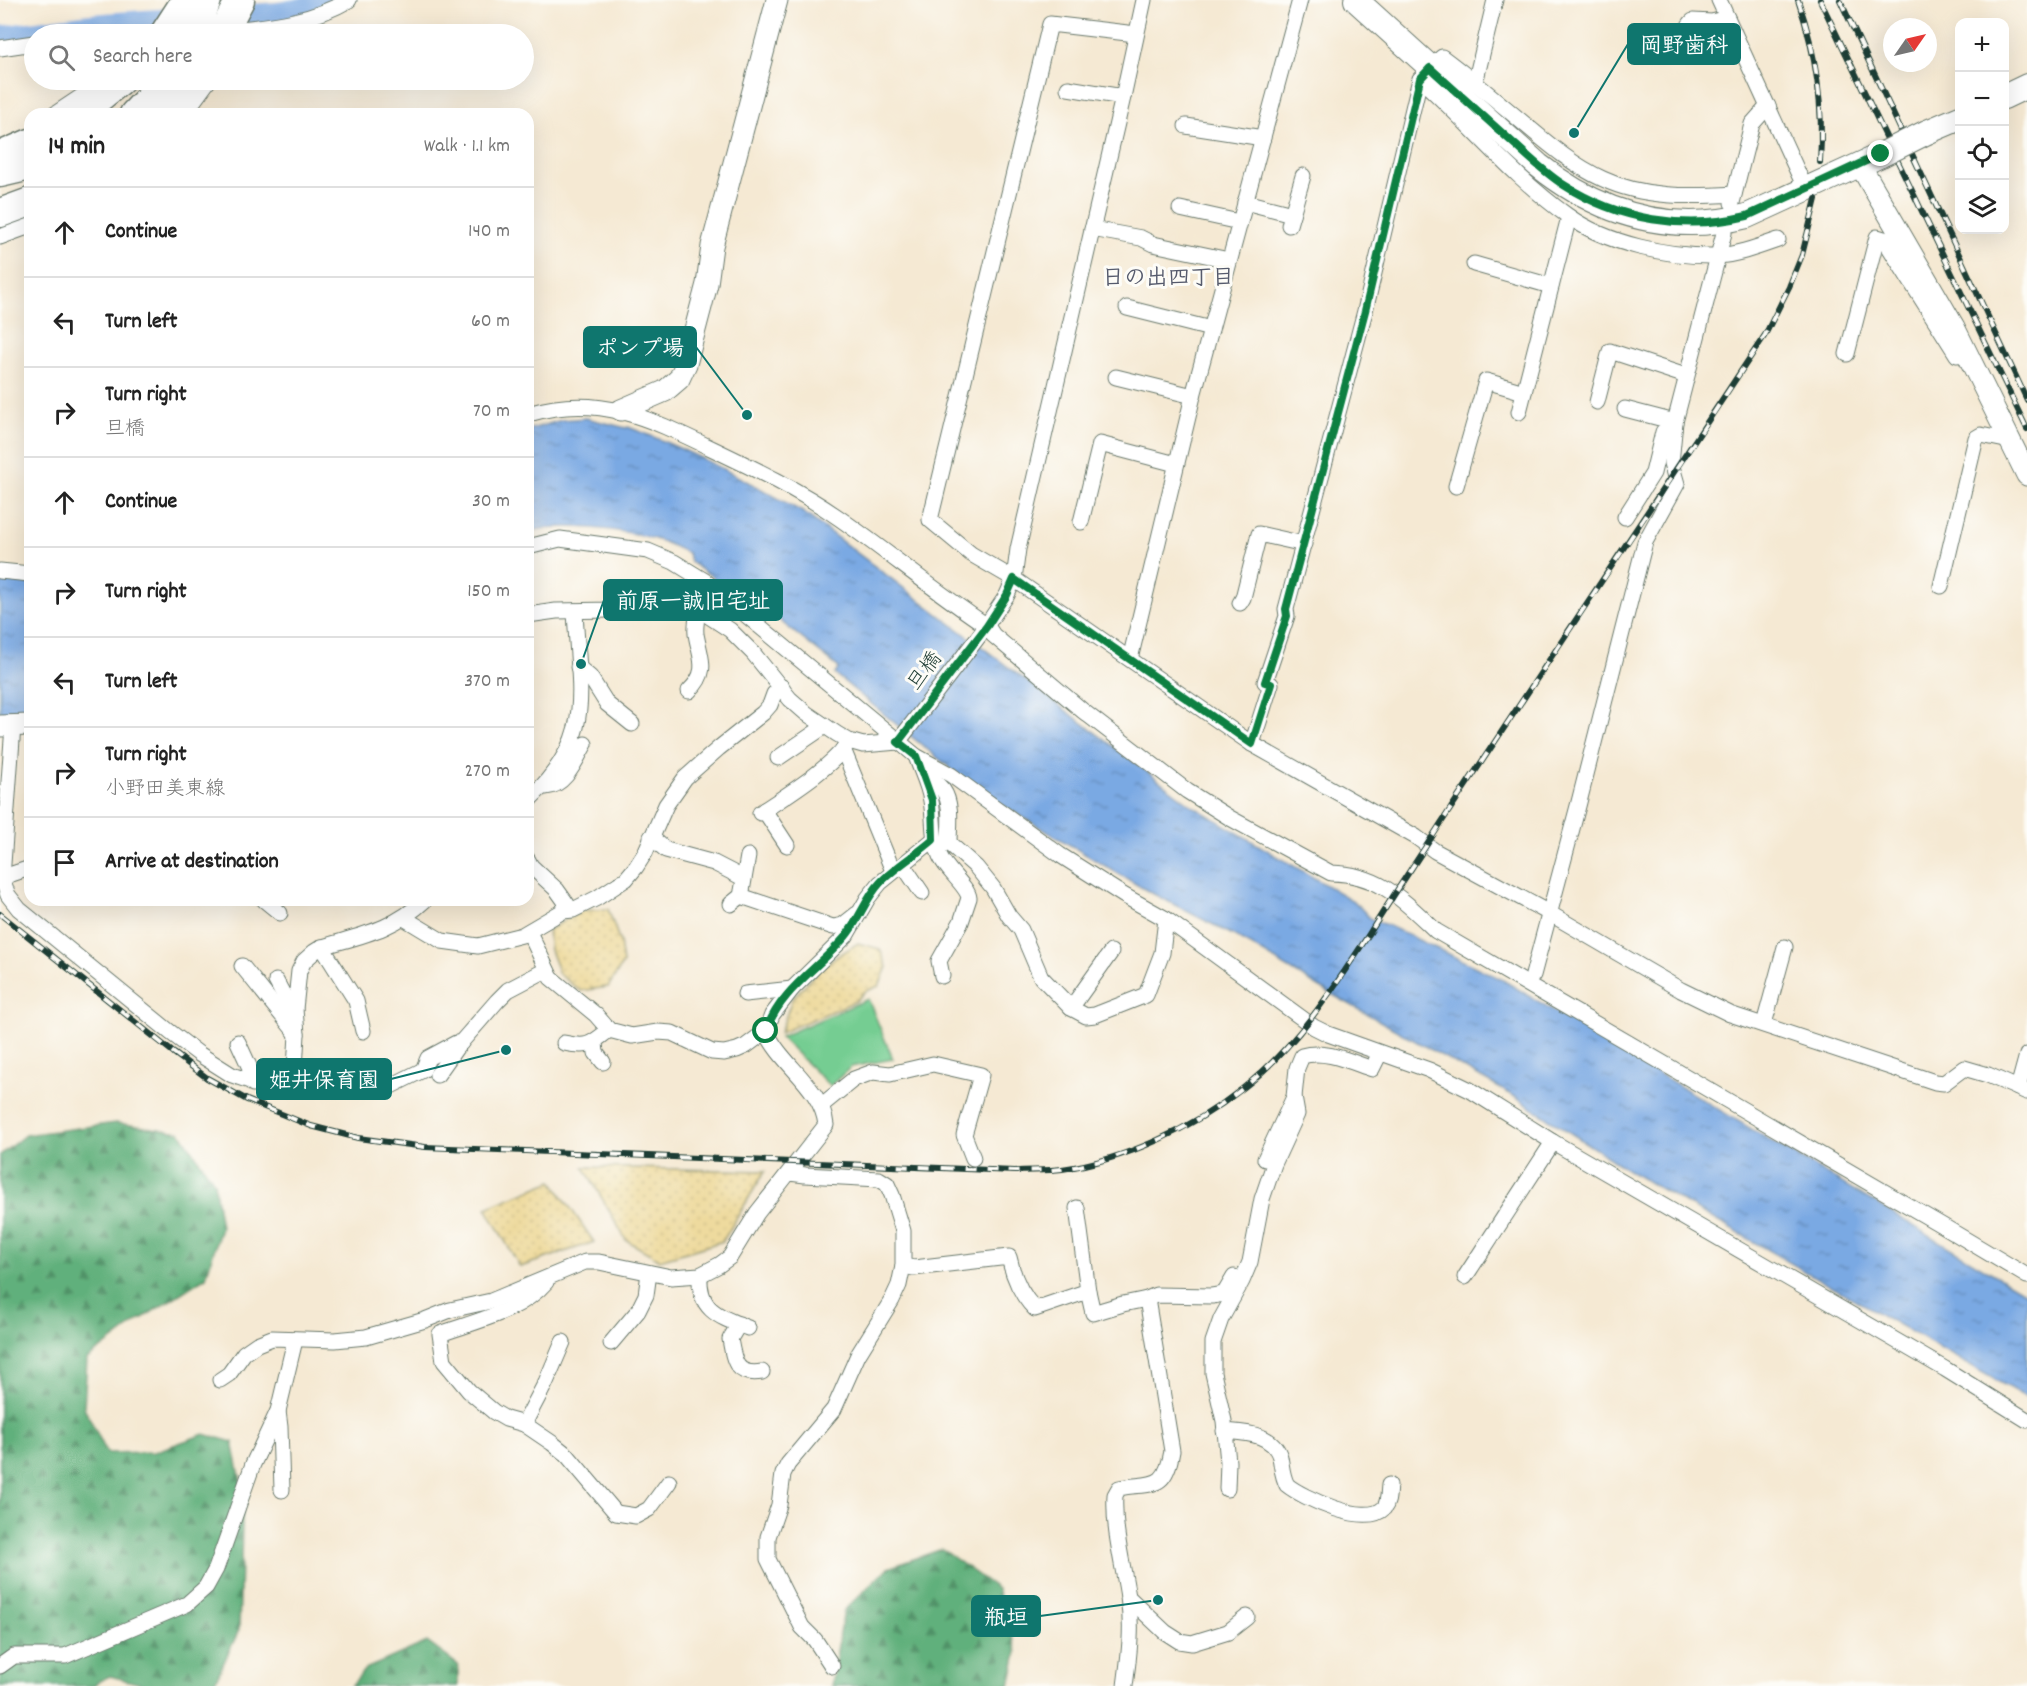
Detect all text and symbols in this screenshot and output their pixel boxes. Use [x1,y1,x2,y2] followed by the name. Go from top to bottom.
[1883,18,1937,72] north arrow
[1955,18,2009,234] map controls
[1955,18,2009,72] button: +
[24,24,534,90] search box
[1628,24,1740,64] callout: 岡野歯科
[1640,32,1728,63] text: 岡野歯科
[45,41,78,74] icon: search
[93,42,192,73] text: Search here
[1955,72,2009,126] button: −
[1955,126,2009,180] button: locate
[48,129,105,166] text: 14 min
[424,133,510,161] text: Walk · 1.1 km
[1867,140,1893,166] route end
[1955,180,2009,234] button: layers
[48,216,81,249] icon: ahead
[105,217,177,248] text: Continue
[468,218,510,246] text: 140 m
[1102,264,1234,295] district label: 日の出四丁目
[48,306,81,339] icon: left
[105,307,177,338] text: Turn left
[471,308,510,336] text: 60 m
[584,327,696,367] callout: ポンプ場
[596,335,684,366] text: ポンプ場
[105,380,187,411] text: Turn right
[48,396,81,429] icon: right
[473,398,510,426] text: 70 m
[105,416,145,444] text: 旦橋
[48,486,81,519] icon: ahead
[105,487,177,518] text: Continue
[472,488,510,516] text: 30 m
[48,576,81,609] icon: right
[105,577,187,608] text: Turn right
[467,578,510,606] text: 150 m
[604,580,782,620] callout: 前原一誠旧宅址
[616,588,770,619] text: 前原一誠旧宅址
[901,646,951,698] street label: 旦橋
[48,666,81,699] icon: left
[105,667,177,698] text: Turn left
[464,668,510,696] text: 370 m
[105,740,187,771] text: Turn right
[48,756,81,789] icon: right
[464,758,510,786] text: 270 m
[105,776,225,804] text: 小野田美東線
[48,846,81,879] icon: arrive
[105,847,279,878] text: Arrive at destination
[752,1017,778,1043] route start
[257,1059,391,1099] callout: 姫井保育園
[269,1067,379,1098] text: 姫井保育園
[972,1596,1040,1636] callout: 瓶垣
[984,1604,1028,1635] text: 瓶垣

